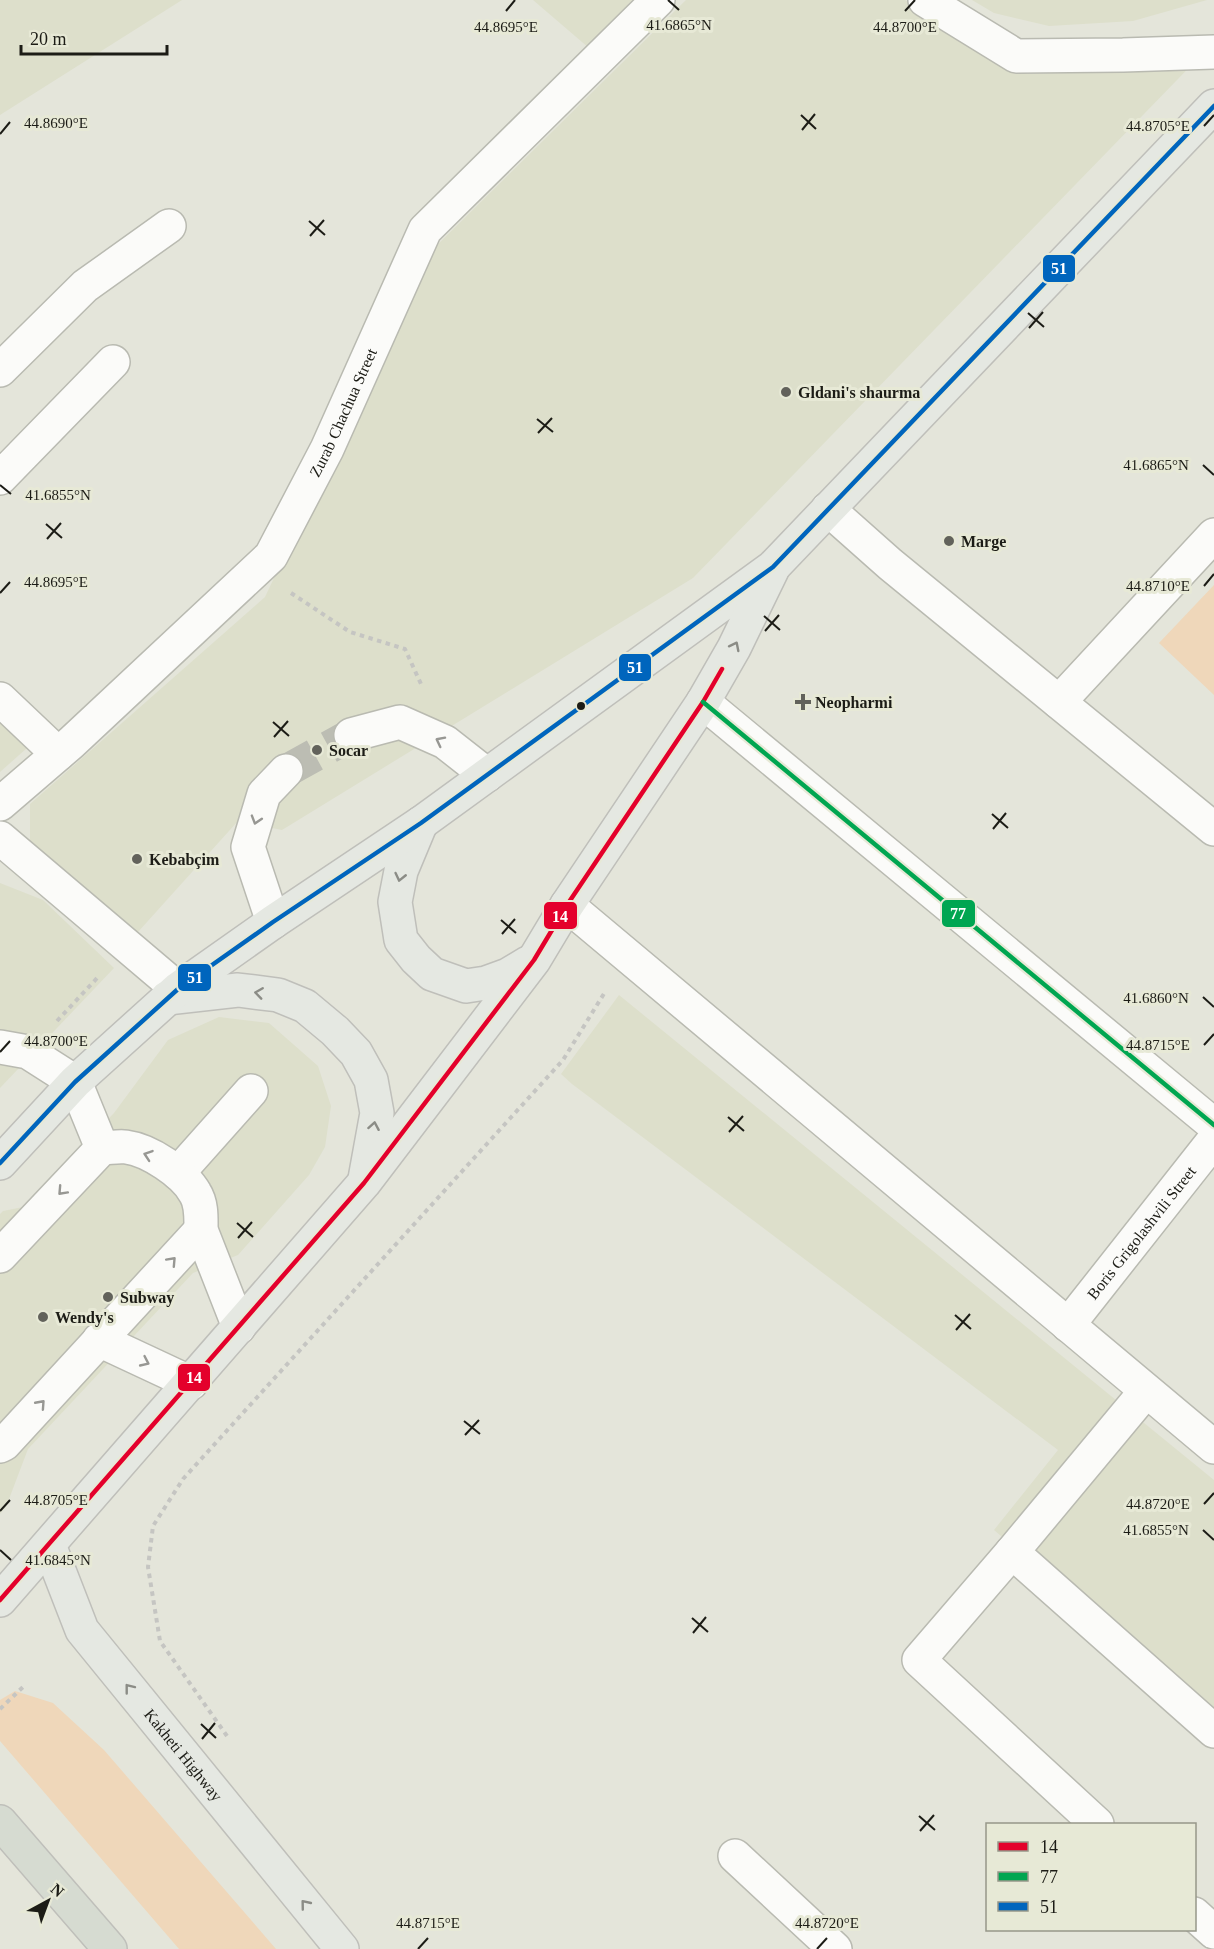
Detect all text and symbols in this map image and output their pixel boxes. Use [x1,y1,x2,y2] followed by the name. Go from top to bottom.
[646,17,712,33] text: 41.6865°N
[21,18,166,56] scale bar
[474,19,538,35] text: 44.8695°E
[873,19,937,35] text: 44.8700°E
[30,29,67,49] text: 20 m
[24,115,88,131] text: 44.8690°E
[1126,118,1190,134] text: 44.8705°E
[1042,254,1076,283] line badge: 51
[1051,260,1067,277] text: 51
[306,345,380,480] street label: Zurab Chachua Street
[798,384,920,401] place label: Gldani's shaurma
[779,385,793,399] marker: Gldani's shaurma
[1123,457,1189,473] text: 41.6865°N
[25,487,91,503] text: 41.6855°N
[961,533,1006,551] place label: Marge
[942,534,956,548] marker: Marge
[24,574,88,590] text: 44.8695°E
[1126,578,1190,594] text: 44.8710°E
[727,641,739,652] one-way arrow
[618,653,652,682] line badge: 51
[627,659,643,676] text: 51
[815,694,893,712] place label: Neopharmi
[796,695,810,709] marker: Neopharmi
[575,700,587,712] unlabelled marker
[435,737,446,748] one-way arrow
[329,742,368,759] place label: Socar
[310,743,324,757] marker: Socar
[251,814,263,825] one-way arrow
[149,851,220,869] place label: Kebabçim
[130,852,144,866] marker: Kebabçim
[395,872,408,882] one-way arrow
[941,899,976,928] line badge: 77
[543,901,578,930] line badge: 14
[950,905,966,922] text: 77
[552,908,568,925] text: 14
[177,963,212,992] line badge: 51
[187,969,203,986] text: 51
[254,987,264,999] one-way arrow
[1123,990,1189,1006] text: 41.6860°N
[24,1033,88,1049] text: 44.8700°E
[1126,1037,1190,1053] text: 44.8715°E
[367,1121,380,1131] one-way arrow
[143,1149,153,1162] one-way arrow
[1084,1162,1199,1303] street label: Boris Grigolashvili Street
[58,1183,69,1194] one-way arrow
[165,1257,176,1268] one-way arrow
[120,1289,174,1307] place label: Subway
[101,1290,115,1304] marker: Subway
[55,1309,114,1327] place label: Wendy's
[36,1310,50,1324] marker: Wendy's
[138,1354,149,1366] one-way arrow
[177,1363,211,1392] line badge: 14
[186,1369,202,1386] text: 14
[33,1401,44,1412] one-way arrow
[24,1492,88,1508] text: 44.8705°E
[1126,1496,1190,1512] text: 44.8720°E
[1123,1522,1189,1538] text: 41.6855°N
[25,1552,91,1568] text: 41.6845°N
[125,1684,136,1695] one-way arrow
[141,1706,226,1805] street label: Kakheti Highway
[986,1823,1196,1931] legend
[1040,1837,1058,1857] text: 14
[1040,1867,1058,1887] text: 77
[18,1871,78,1931] north arrow
[48,1880,68,1901] text: N
[1040,1897,1058,1917] text: 51
[302,1900,313,1911] one-way arrow
[396,1915,460,1931] text: 44.8715°E
[795,1915,859,1931] text: 44.8720°E

